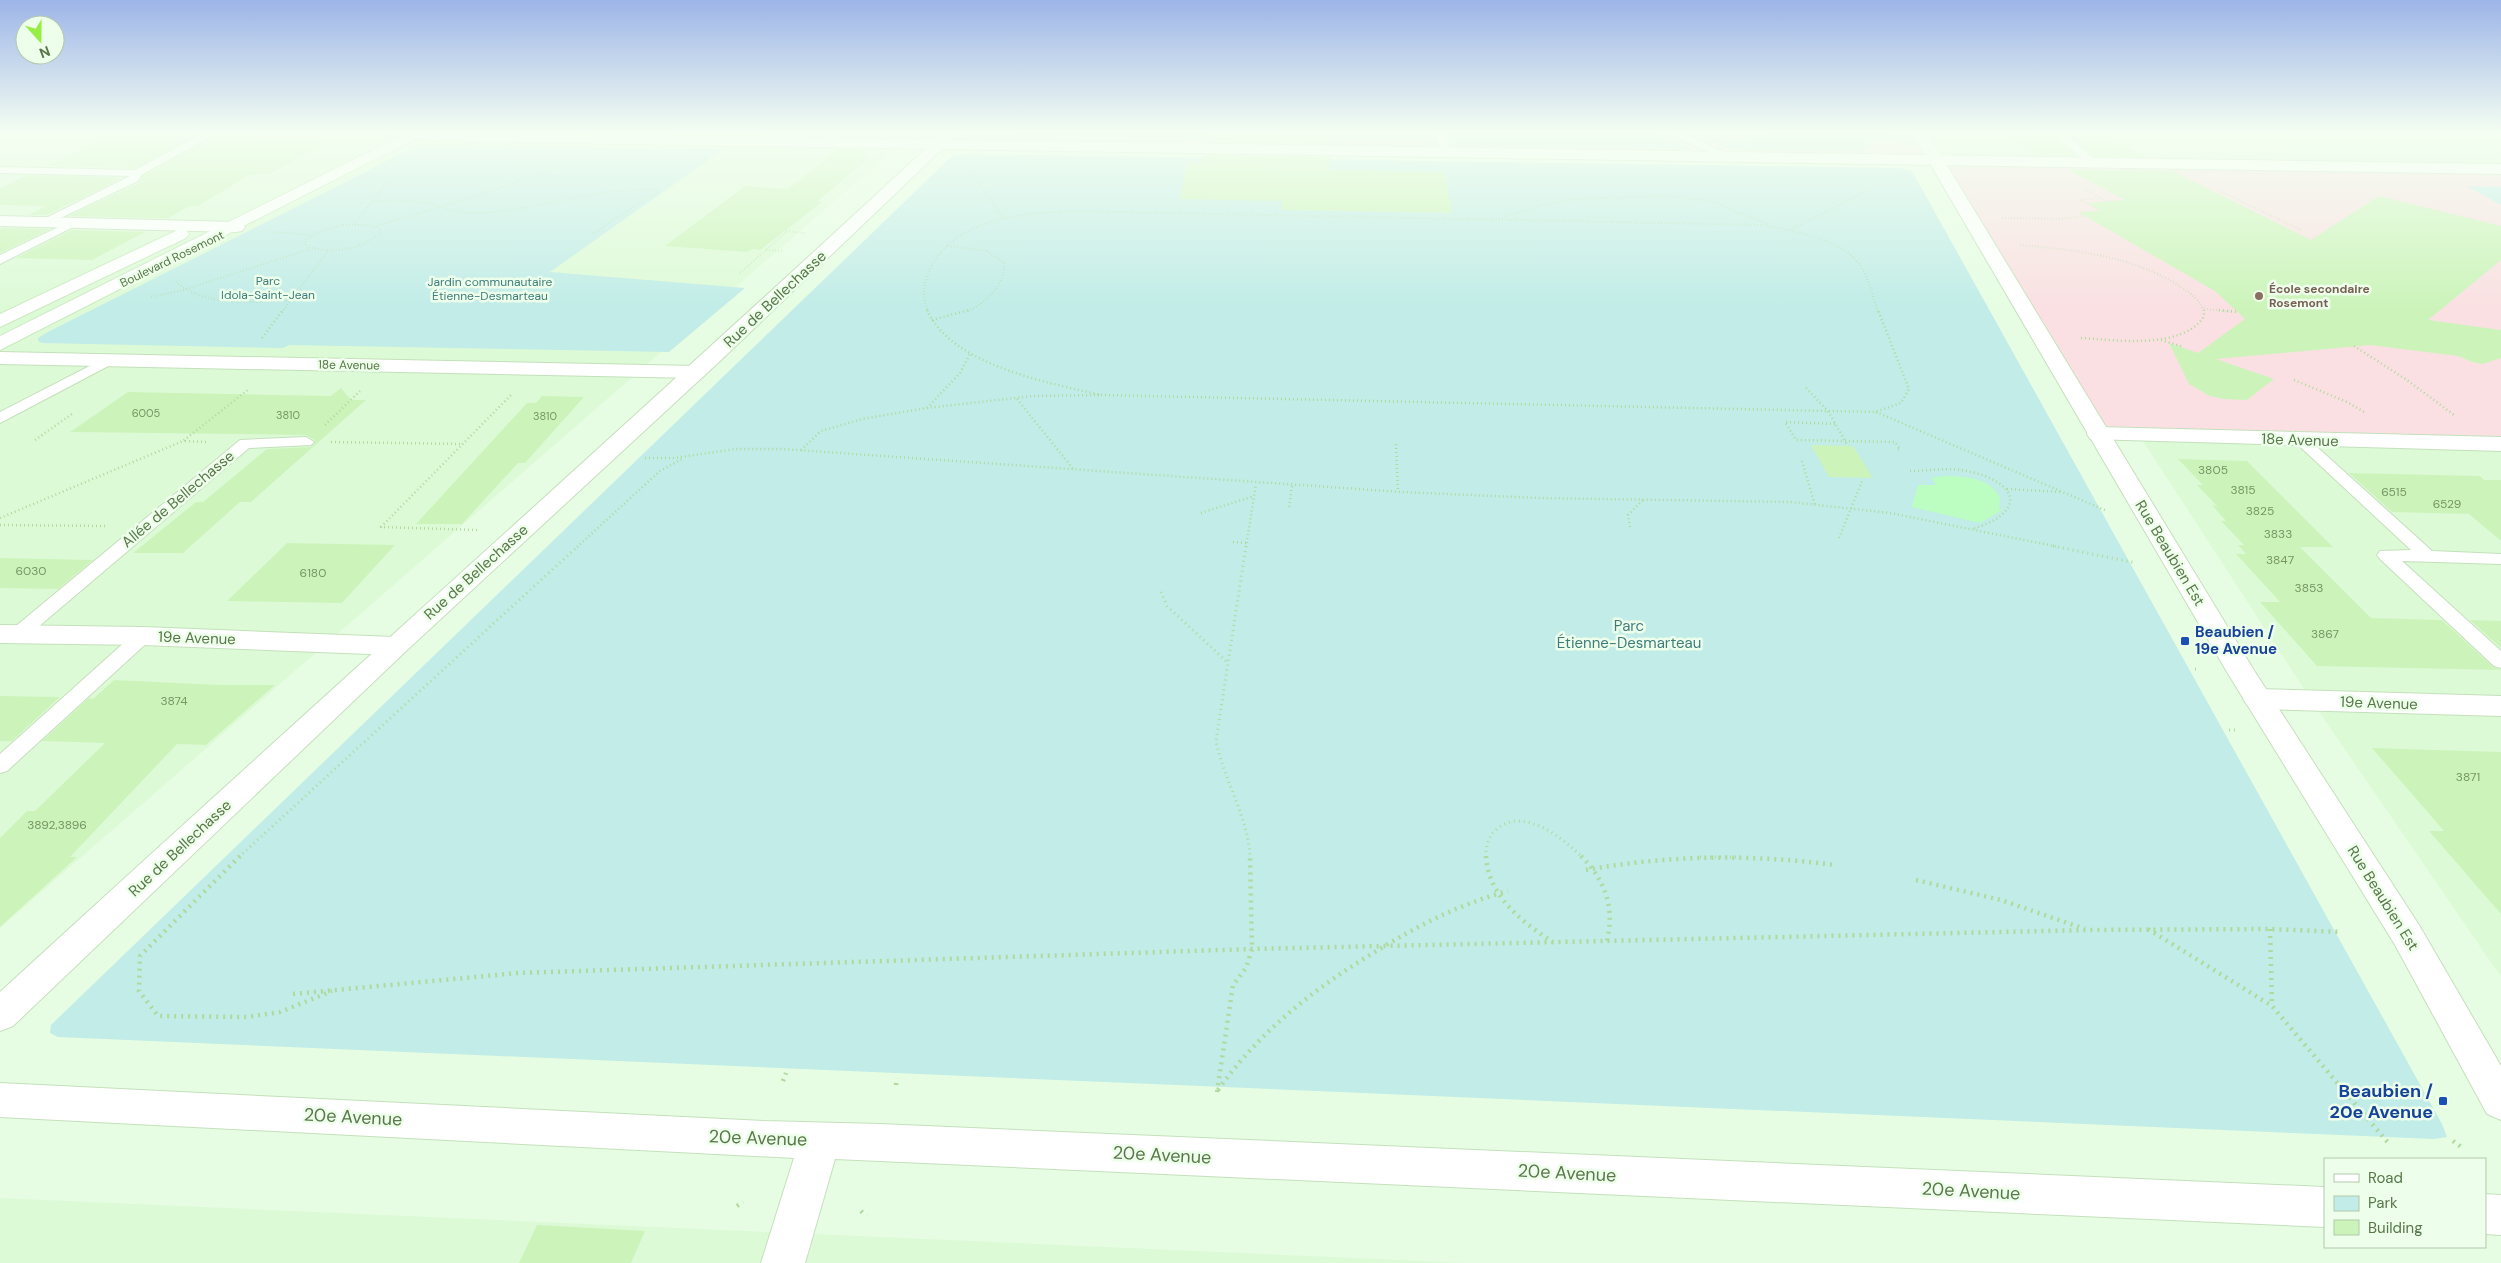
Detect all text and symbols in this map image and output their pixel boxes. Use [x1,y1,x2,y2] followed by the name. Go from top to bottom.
[15,15,65,65] north arrow
[37,42,53,62] text: N
[117,227,227,291] street label: Boulevard Rosemont
[719,246,831,352] street label: Rue de Bellechasse
[221,273,315,303] park label: Parc Idola-Saint-Jean
[428,274,553,304] park label: Jardin communautaire Étienne-Desmarteau
[2269,281,2370,311] place label: École secondaire Rosemont
[2253,290,2265,302] marker: École secondaire Rosemont
[318,356,380,374] street label: 18e Avenue
[132,406,161,420] house number: 6005
[276,408,300,422] house number: 3810
[533,409,557,423] house number: 3810
[2261,429,2339,451] street label: 18e Avenue
[117,446,239,552] street label: Allée de Bellechasse
[2198,462,2228,478] house number: 3805
[2230,482,2256,498] house number: 3815
[2381,484,2407,500] house number: 6515
[2131,496,2210,610] street label: Rue Beaubien Est
[2433,496,2461,512] house number: 6529
[2246,503,2274,519] house number: 3825
[420,520,532,624] street label: Rue de Bellechasse
[2264,526,2292,542] house number: 3833
[2266,552,2294,568] house number: 3847
[15,563,47,579] house number: 6030
[300,565,326,581] house number: 6180
[2295,580,2323,596] house number: 3853
[1557,616,1701,653] park label: Parc Étienne-Desmarteau
[2195,622,2277,659] place label: Beaubien / 19e Avenue
[2311,626,2339,642] house number: 3867
[158,627,236,649] street label: 19e Avenue
[2179,635,2191,647] marker: Beaubien / 19e Avenue
[2340,692,2418,714] street label: 19e Avenue
[160,693,188,709] house number: 3874
[2456,769,2480,785] house number: 3871
[124,795,236,901] street label: Rue de Bellechasse
[27,817,87,833] house number: 3892,3896
[2343,842,2423,954] street label: Rue Beaubien Est
[2330,1079,2433,1124] place label: Beaubien / 20e Avenue
[2437,1095,2449,1107] marker: Beaubien / 20e Avenue
[303,1102,403,1132] street label: 20e Avenue
[708,1124,808,1152] street label: 20e Avenue
[1112,1140,1212,1170] street label: 20e Avenue
[1517,1158,1617,1188] street label: 20e Avenue
[2324,1158,2486,1248] legend
[2368,1168,2403,1188] text: Road
[1921,1176,2021,1206] street label: 20e Avenue
[2368,1193,2398,1213] text: Park
[2368,1218,2423,1238] text: Building

